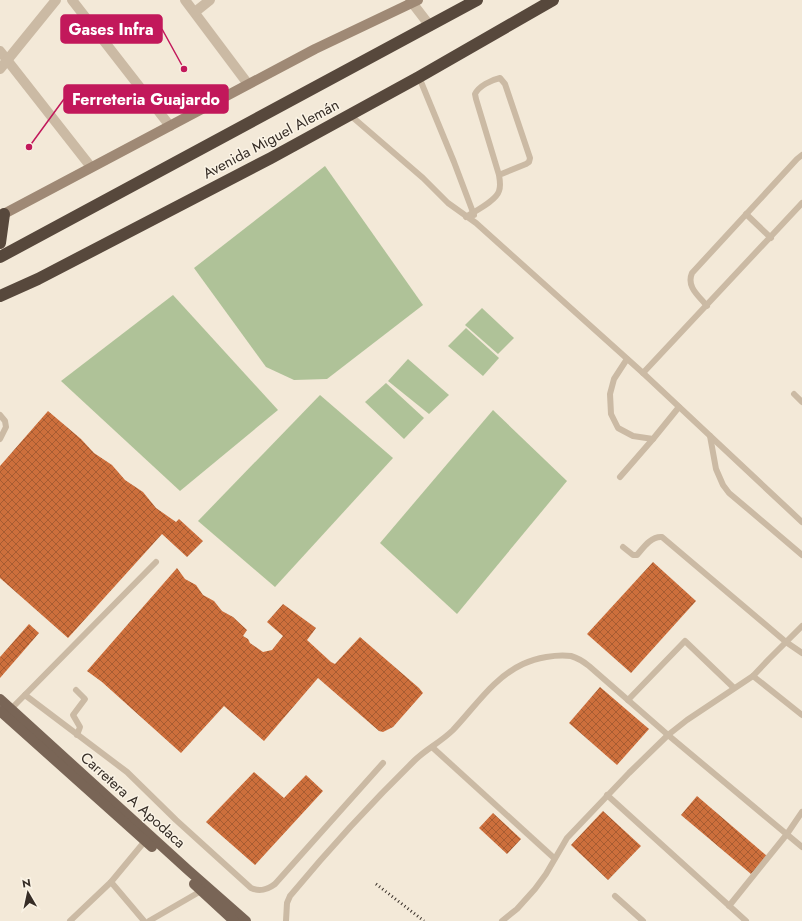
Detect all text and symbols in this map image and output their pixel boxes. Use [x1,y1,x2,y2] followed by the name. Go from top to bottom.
[61,15,162,43] callout: Gases Infra
[68,18,154,41] text: Gases Infra
[64,85,228,113] callout: Ferreteria Guajardo
[72,88,220,111] text: Ferreteria Guajardo
[199,94,343,184] street label: Avenida Miguel Alemán
[76,747,190,853] street label: Carretera A Apodaca
[8,873,48,913] north arrow
[21,875,32,892] text: N

